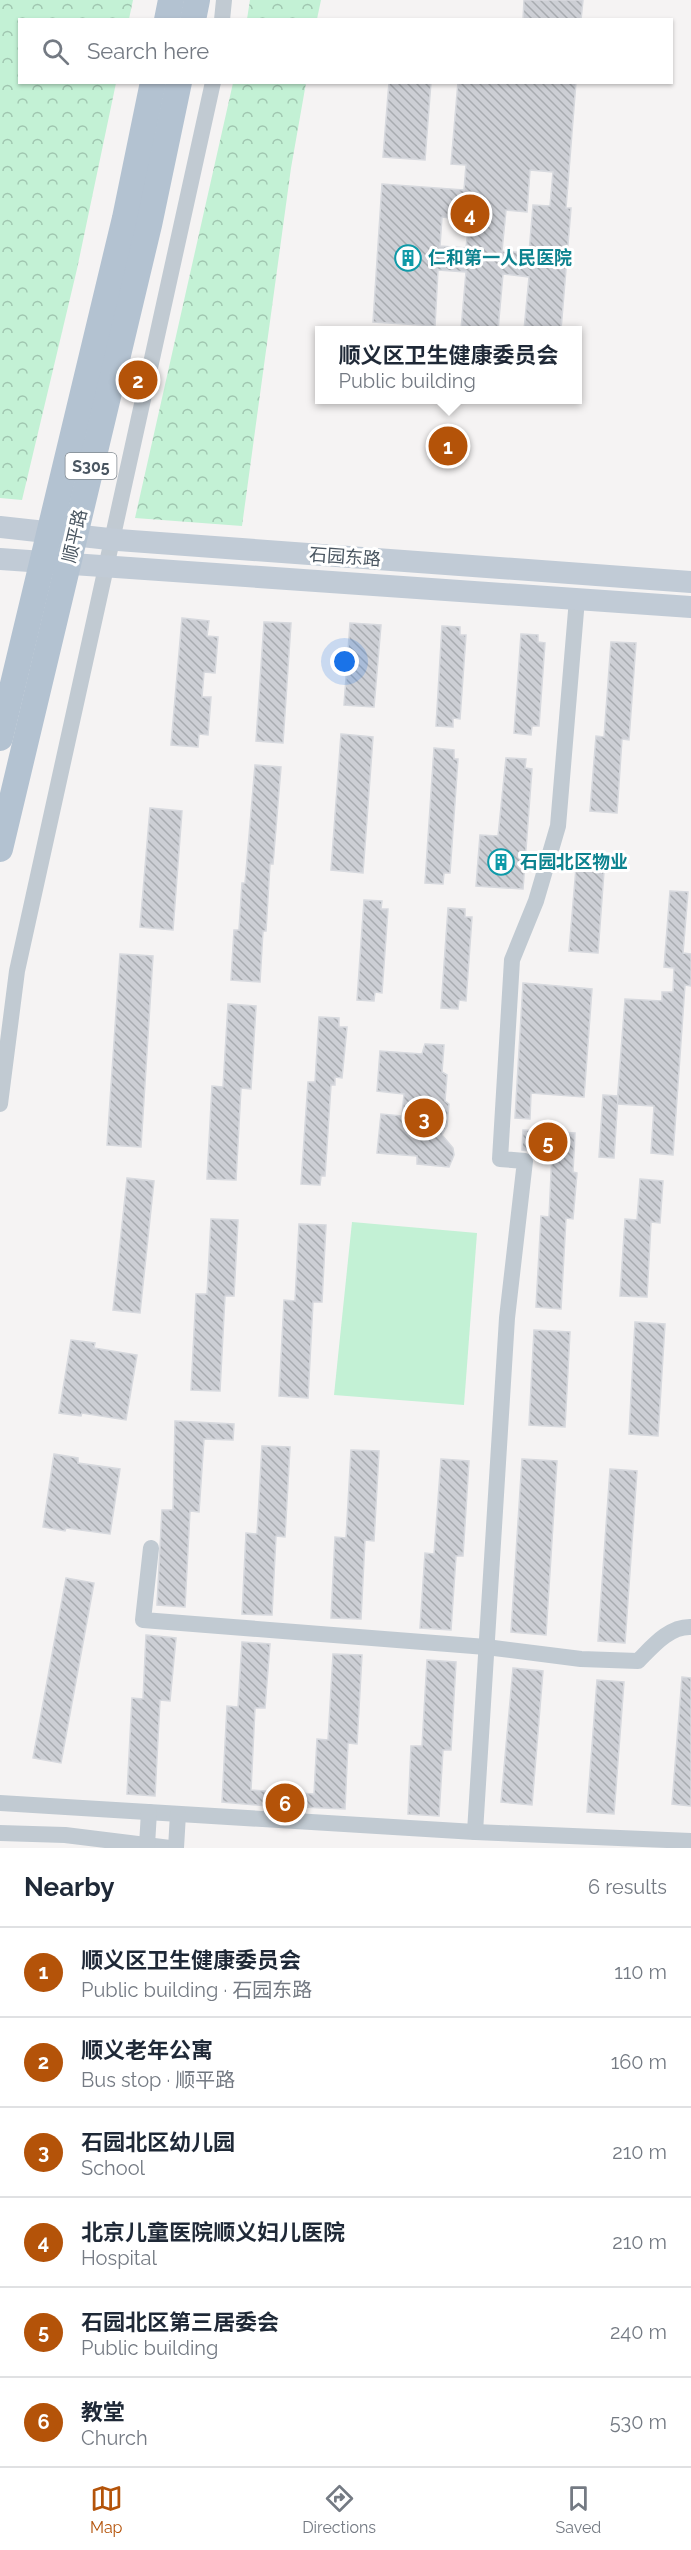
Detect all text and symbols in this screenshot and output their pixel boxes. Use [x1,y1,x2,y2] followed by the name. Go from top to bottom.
[18,18,673,84] search box
[39,35,72,68] icon: search
[87,38,209,64] text: Search here
[450,192,490,236] pin: 4
[393,243,423,273] building icon: 仁和第一人民医院
[428,247,572,268] place label: 仁和第一人民医院
[315,326,582,404] popup
[338,342,559,368] text: 顺义区卫生健康委员会
[118,358,158,403] pin: 2
[338,369,476,393] text: Public building
[428,424,468,468] pin: 1
[66,453,116,479] road number: S305
[58,507,91,565] street label: 顺平路
[308,544,382,569] street label: 石园东路
[330,647,359,676] your location
[486,847,516,877] building icon: 石园北区物业
[520,851,628,872] place label: 石园北区物业
[404,1096,444,1140] pin: 3
[528,1120,568,1164] pin: 5
[266,1780,304,1826] pin: 6
[24,1872,114,1902] text: Nearby
[588,1875,667,1899] text: 6 results
[81,1947,301,1973] text: 顺义区卫生健康委员会
[39,1960,48,1984] text: 1
[614,1960,667,1984] text: 110 m
[81,1978,312,2002] text: Public building · 石园东路
[81,2037,213,2063] text: 顺义老年公寓
[38,2050,49,2074] text: 2
[611,2050,667,2074] text: 160 m
[81,2068,235,2092] text: Bus stop · 顺平路
[81,2129,235,2155] text: 石园北区幼儿园
[38,2140,49,2164] text: 3
[612,2140,667,2164] text: 210 m
[81,2156,145,2180] text: School
[81,2219,345,2245] text: 北京儿童医院顺义妇儿医院
[38,2230,49,2254] text: 4
[612,2230,667,2254] text: 210 m
[81,2246,157,2270] text: Hospital
[81,2309,279,2335] text: 石园北区第三居委会
[38,2320,49,2344] text: 5
[610,2320,667,2344] text: 240 m
[81,2336,218,2360] text: Public building
[81,2399,125,2425] text: 教堂
[37,2410,50,2434] text: 6
[610,2410,667,2434] text: 530 m
[81,2426,148,2450] text: Church
[90,2482,123,2537] tab: Map
[302,2482,376,2537] tab: Directions
[555,2482,601,2537] tab: Saved

